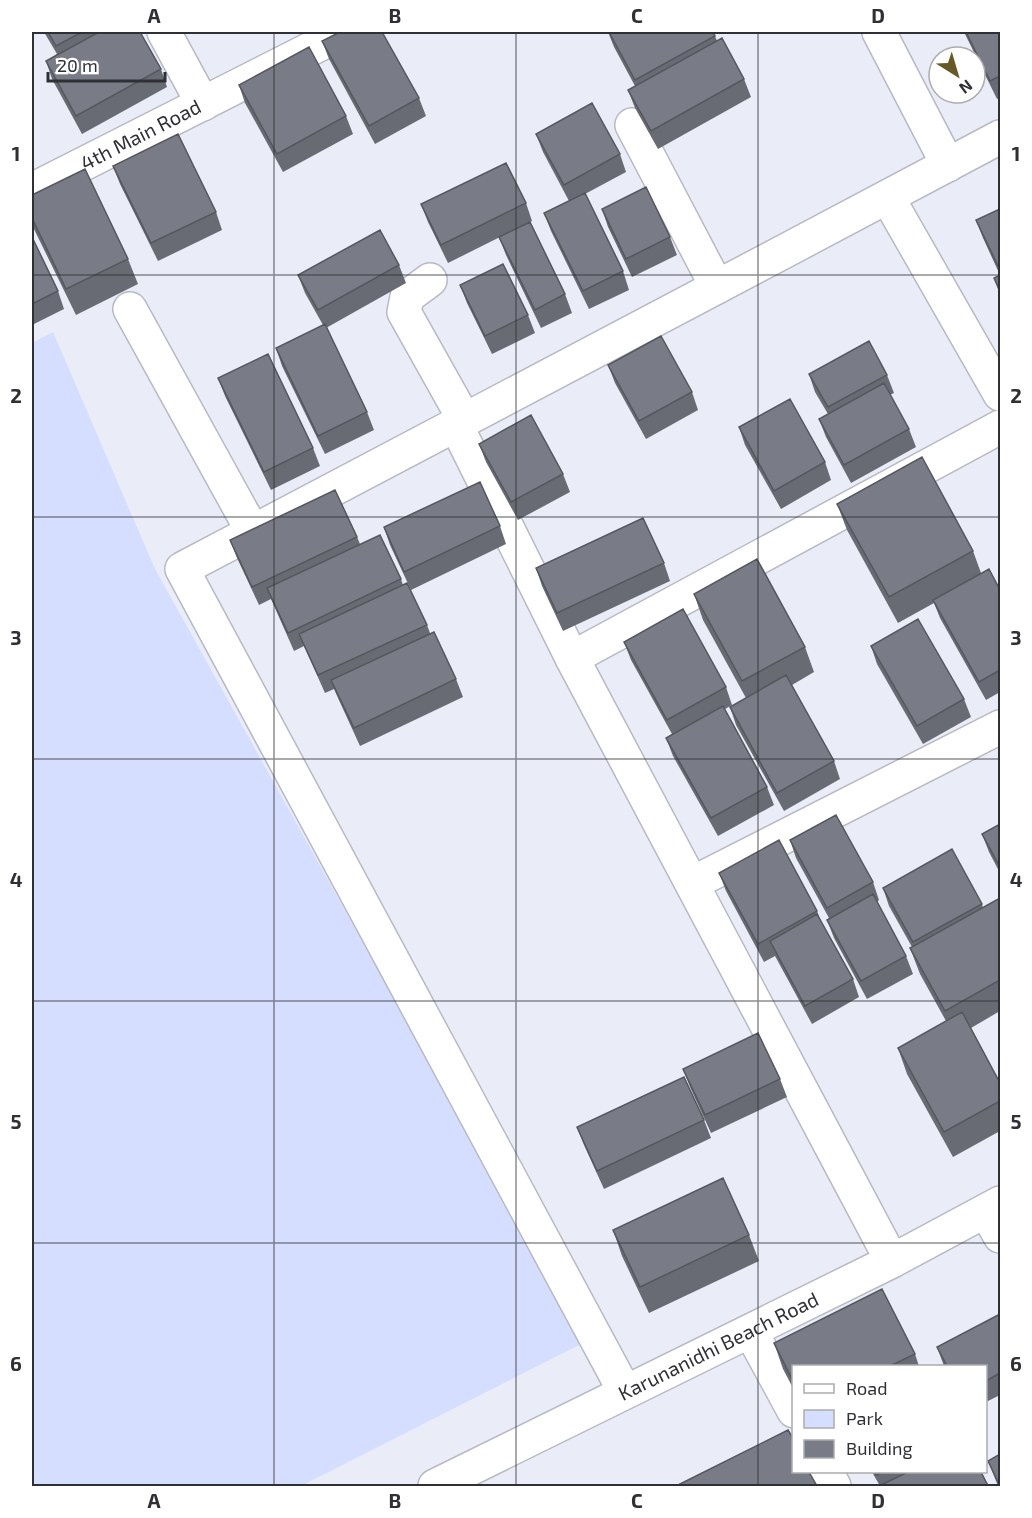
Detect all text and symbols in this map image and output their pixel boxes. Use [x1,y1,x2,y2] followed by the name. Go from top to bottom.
[147,3,161,27] text: A
[389,3,401,27] text: B
[631,3,643,27] text: C
[871,3,885,27] text: D
[48,45,165,83] scale bar
[927,45,987,105] north arrow
[57,54,98,76] text: 20 m
[956,76,977,98] text: N
[76,94,205,174] street label: 4th Main Road
[12,141,20,165] text: 1
[1012,141,1020,165] text: 1
[10,383,22,407] text: 2
[1010,383,1022,407] text: 2
[10,625,22,649] text: 3
[1010,625,1022,649] text: 3
[10,867,23,891] text: 4
[1010,867,1023,891] text: 4
[10,1109,22,1133] text: 5
[1010,1109,1022,1133] text: 5
[614,1286,822,1405] street label: Karunanidhi Beach Road
[10,1351,22,1375] text: 6
[1010,1351,1022,1375] text: 6
[792,1365,987,1473] legend
[846,1377,887,1399] text: Road
[846,1407,883,1429] text: Park
[846,1437,913,1459] text: Building
[147,1488,161,1512] text: A
[389,1488,401,1512] text: B
[631,1488,643,1512] text: C
[871,1488,885,1512] text: D

